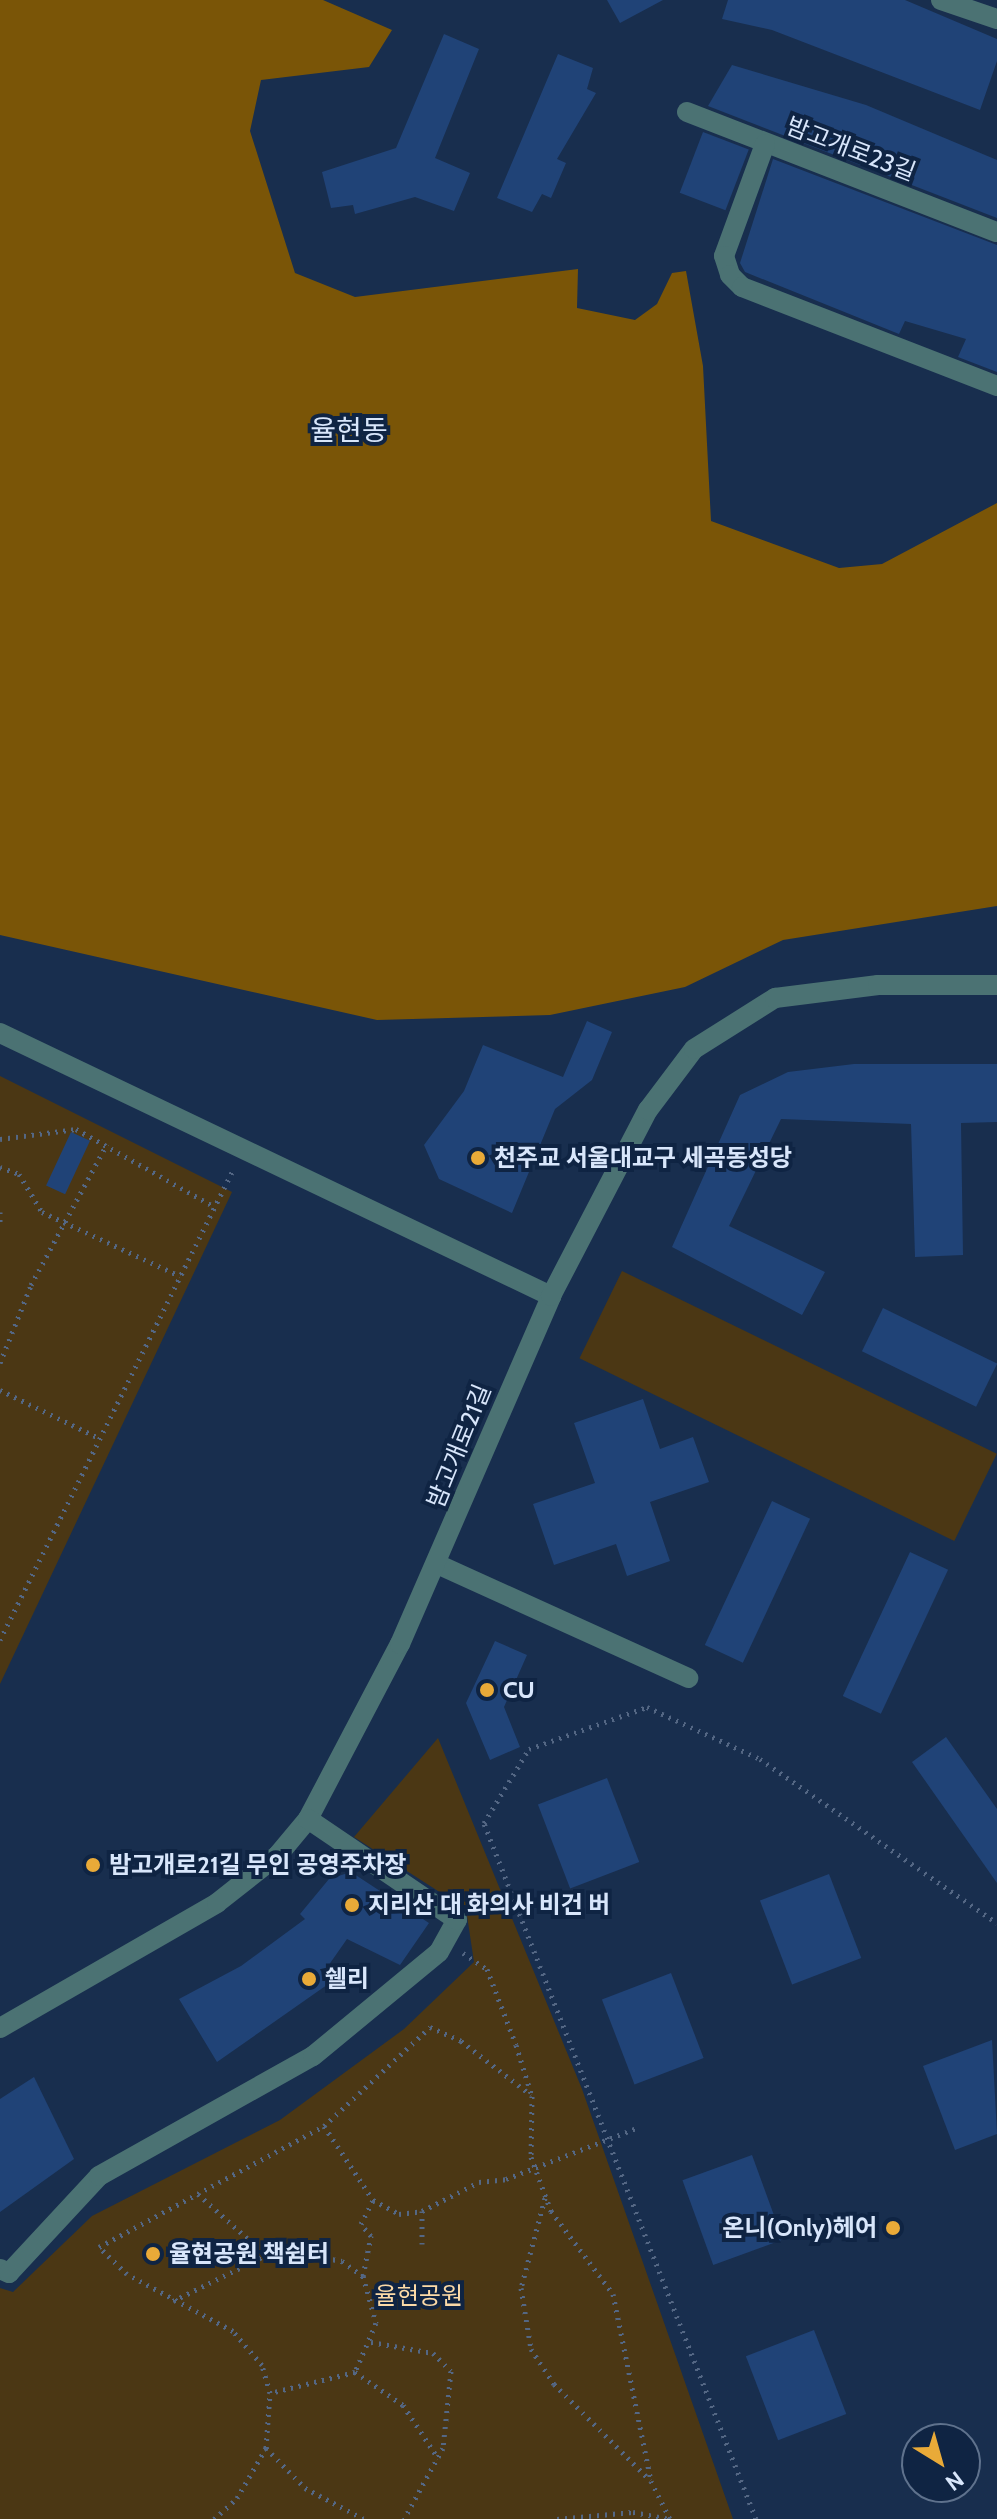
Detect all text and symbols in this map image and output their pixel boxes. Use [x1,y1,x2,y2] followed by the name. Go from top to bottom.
[782,111,920,187] street label: 밤고개로23길
[310,413,388,447] district label: 율현동
[494,1144,792,1172] place label: 천주교 서울대교구 세곡동성당
[469,1149,487,1167] marker: 천주교 서울대교구 세곡동성당
[421,1380,497,1512] street label: 밤고개로21길
[503,1676,535,1704] place label: CU
[478,1681,496,1699] marker: CU
[109,1851,406,1879] place label: 밤고개로21길 무인 공영주차장
[84,1856,102,1874] marker: 밤고개로21길 무인 공영주차장
[368,1891,610,1919] place label: 지리산 대 화의사 비건 버
[343,1896,361,1914] marker: 지리산 대 화의사 비건 버
[325,1965,369,1993] place label: 쉘리
[300,1970,318,1988] marker: 쉘리
[723,2214,877,2242] place label: 온니(Only)헤어
[884,2219,902,2237] marker: 온니(Only)헤어
[169,2240,329,2268] place label: 율현공원 책쉼터
[144,2245,162,2263] marker: 율현공원 책쉼터
[375,2282,463,2310] park label: 율현공원
[901,2423,981,2503] north arrow
[940,2466,969,2496] text: N

